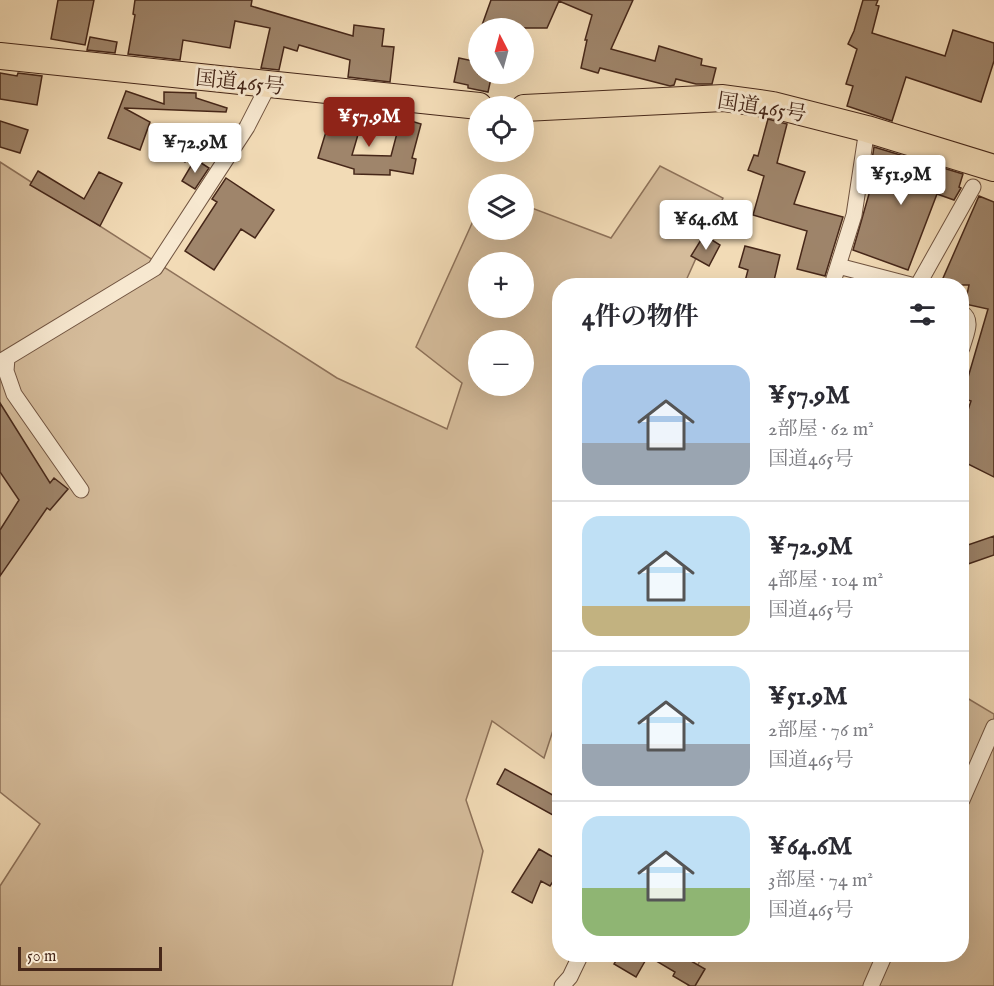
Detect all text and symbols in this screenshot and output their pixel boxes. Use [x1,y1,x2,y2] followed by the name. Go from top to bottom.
[468,18,534,84] north arrow
[468,18,534,396] map controls
[194,65,286,102] street label: 国道465号
[715,88,808,129] street label: 国道465号
[468,96,534,162] button: locate
[320,97,418,148] pin: ¥57.9M
[337,104,401,129] text: ¥57.9M
[146,123,244,174] pin: ¥72.9M
[162,130,228,155] text: ¥72.9M
[852,155,950,206] pin: ¥51.9M
[870,162,932,187] text: ¥51.9M
[468,174,534,240] button: layers
[657,200,755,251] pin: ¥64.6M
[674,207,738,232] text: ¥64.6M
[468,252,534,318] button: +
[906,298,939,331] icon: filters
[582,301,699,334] text: 4件の物件
[468,330,534,396] button: −
[768,379,850,412] text: ¥57.9M
[630,389,702,461] icon: home
[768,417,874,442] text: 2部屋 · 62 m²
[768,447,854,472] text: 国道465号
[768,530,853,563] text: ¥72.9M
[630,540,702,612] icon: home
[768,568,883,593] text: 4部屋 · 104 m²
[768,598,854,623] text: 国道465号
[768,680,847,713] text: ¥51.9M
[630,690,702,762] icon: home
[768,718,874,743] text: 2部屋 · 76 m²
[768,748,854,773] text: 国道465号
[768,830,852,863] text: ¥64.6M
[630,840,702,912] icon: home
[768,868,873,893] text: 3部屋 · 74 m²
[768,898,854,923] text: 国道465号
[18,944,162,972] scale bar
[27,947,56,967] text: 50 m

